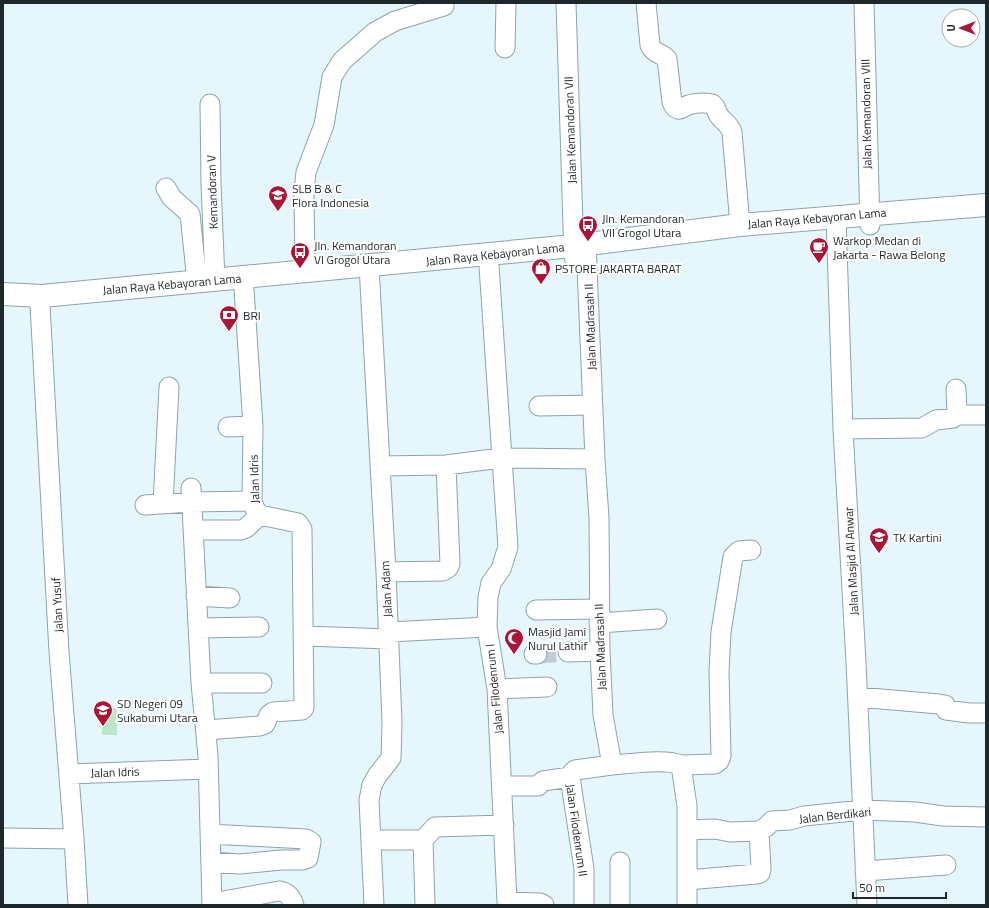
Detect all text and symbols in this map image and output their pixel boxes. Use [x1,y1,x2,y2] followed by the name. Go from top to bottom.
[941,8,981,48] north arrow
[943,24,959,32] text: U
[856,59,876,169] street label: Jalan Kemandoran VIII
[559,76,581,184] street label: Jalan Kemandoran VII
[201,155,223,229] street label: Kemandoran V
[292,179,369,212] place label: SLB B & C Flora Indonesia
[267,184,289,212] school or university icon: SLB B & C Flora Indonesia
[747,202,887,234] street label: Jalan Raya Kebayoran Lama
[602,209,684,242] place label: Jln. Kemandoran VII Grogol Utara
[577,214,599,242] bus stop icon: Jln. Kemandoran VII Grogol Utara
[833,231,945,264] place label: Warkop Medan di Jakarta - Rawa Belong
[314,236,396,269] place label: Jln. Kemandoran VI Grogol Utara
[808,236,830,264] cafe icon: Warkop Medan di Jakarta - Rawa Belong
[425,237,565,271] street label: Jalan Raya Kebayoran Lama
[289,241,311,269] bus stop icon: Jln. Kemandoran VI Grogol Utara
[530,257,552,285] shop icon: PSTORE JAKARTA BARAT
[555,259,682,278] place label: PSTORE JAKARTA BARAT
[102,268,242,300] street label: Jalan Raya Kebayoran Lama
[579,283,601,371] street label: Jalan Madrasah II
[218,304,240,332] bank icon: BRI
[243,306,261,325] place label: BRI
[244,454,264,504] street label: Jalan Idris
[839,506,863,616] street label: Jalan Masjid Al Anwar
[868,526,890,554] school or university icon: TK Kartini
[893,528,942,547] place label: TK Kartini
[375,560,397,618] street label: Jalan Adam
[46,577,68,633] street label: Jalan Yusuf
[589,603,611,691] street label: Jalan Madrasah II
[528,622,587,655] place label: Masjid Jami Nurul Lathif
[503,627,525,655] mosque icon: Masjid Jami Nurul Lathif
[480,643,508,735] street label: Jalan Filodenrum I
[117,694,198,727] place label: SD Negeri 09 Sukabumi Utara
[92,699,114,727] school or university icon: SD Negeri 09 Sukabumi Utara
[90,762,140,782] street label: Jalan Idris
[561,782,593,878] street label: Jalan Filodenrum II
[798,802,872,828] street label: Jalan Berdikari
[853,874,946,900] scale bar
[859,878,885,897] text: 50 m

